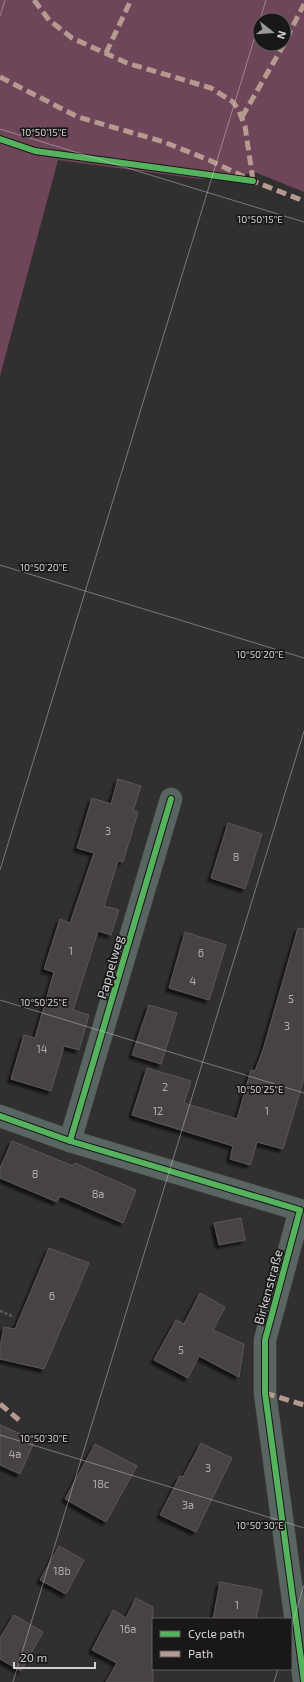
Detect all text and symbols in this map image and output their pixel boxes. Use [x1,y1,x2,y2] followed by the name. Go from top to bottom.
[252,12,292,52] north arrow
[275,29,289,41] text: N
[21,126,67,138] text: 10°50'15"E
[237,213,283,225] text: 10°50'15"E
[20,561,68,573] text: 10°50'20"E
[236,648,284,660] text: 10°50'20"E
[105,824,111,837] house number: 3
[233,850,239,863] house number: 8
[93,933,127,1001] street label: Pappelweg
[69,944,73,957] house number: 1
[198,946,204,959] house number: 6
[190,974,197,987] house number: 4
[288,992,294,1005] house number: 5
[20,996,68,1008] text: 10°50'25"E
[284,1019,290,1032] house number: 3
[36,1042,48,1055] house number: 14
[162,1080,168,1093] house number: 2
[236,1083,284,1095] text: 10°50'25"E
[153,1104,163,1117] house number: 12
[265,1104,269,1117] house number: 1
[32,1167,38,1180] house number: 8
[92,1187,104,1200] house number: 8a
[250,1248,286,1326] street label: Birkenstraße
[49,1289,55,1302] house number: 6
[178,1343,184,1356] house number: 5
[20,1432,68,1444] text: 10°50'30"E
[9,1447,21,1460] house number: 4a
[205,1461,211,1474] house number: 3
[93,1477,109,1490] house number: 18c
[182,1498,194,1511] house number: 3a
[236,1519,284,1531] text: 10°50'30"E
[53,1564,71,1577] house number: 18b
[235,1598,239,1611] house number: 1
[152,1618,292,1670] legend
[120,1622,136,1635] house number: 16a
[188,1626,245,1640] text: Cycle path
[14,1644,95,1670] scale bar
[188,1646,213,1660] text: Path
[20,1650,47,1664] text: 20 m

